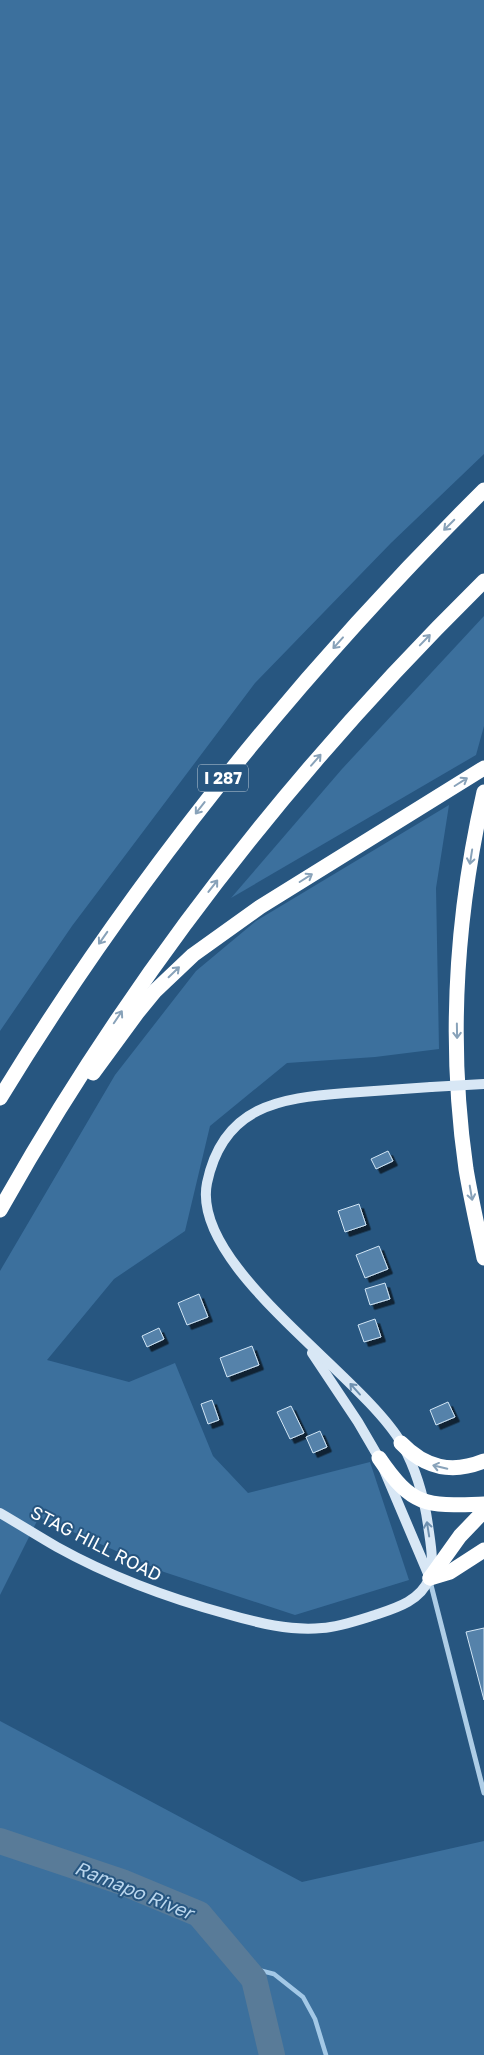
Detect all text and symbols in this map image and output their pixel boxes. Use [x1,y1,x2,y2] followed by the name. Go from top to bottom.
[443,519,456,531] one-way arrow
[419,634,431,646] one-way arrow
[332,636,343,649] one-way arrow
[310,754,322,767] one-way arrow
[198,764,248,791] road number: I 287
[454,777,468,787] one-way arrow
[194,801,205,814] one-way arrow
[466,848,476,864] one-way arrow
[299,873,313,883] one-way arrow
[208,880,219,893] one-way arrow
[98,931,108,945] one-way arrow
[168,966,181,978] one-way arrow
[113,1011,123,1025] one-way arrow
[452,1022,462,1039] one-way arrow
[466,1184,476,1200] one-way arrow
[349,1383,361,1396] one-way arrow
[432,1462,448,1471] one-way arrow
[27,1501,166,1586] street label: STAG HILL ROAD
[423,1522,433,1538] one-way arrow
[72,1855,199,1925] water label: Ramapo River

